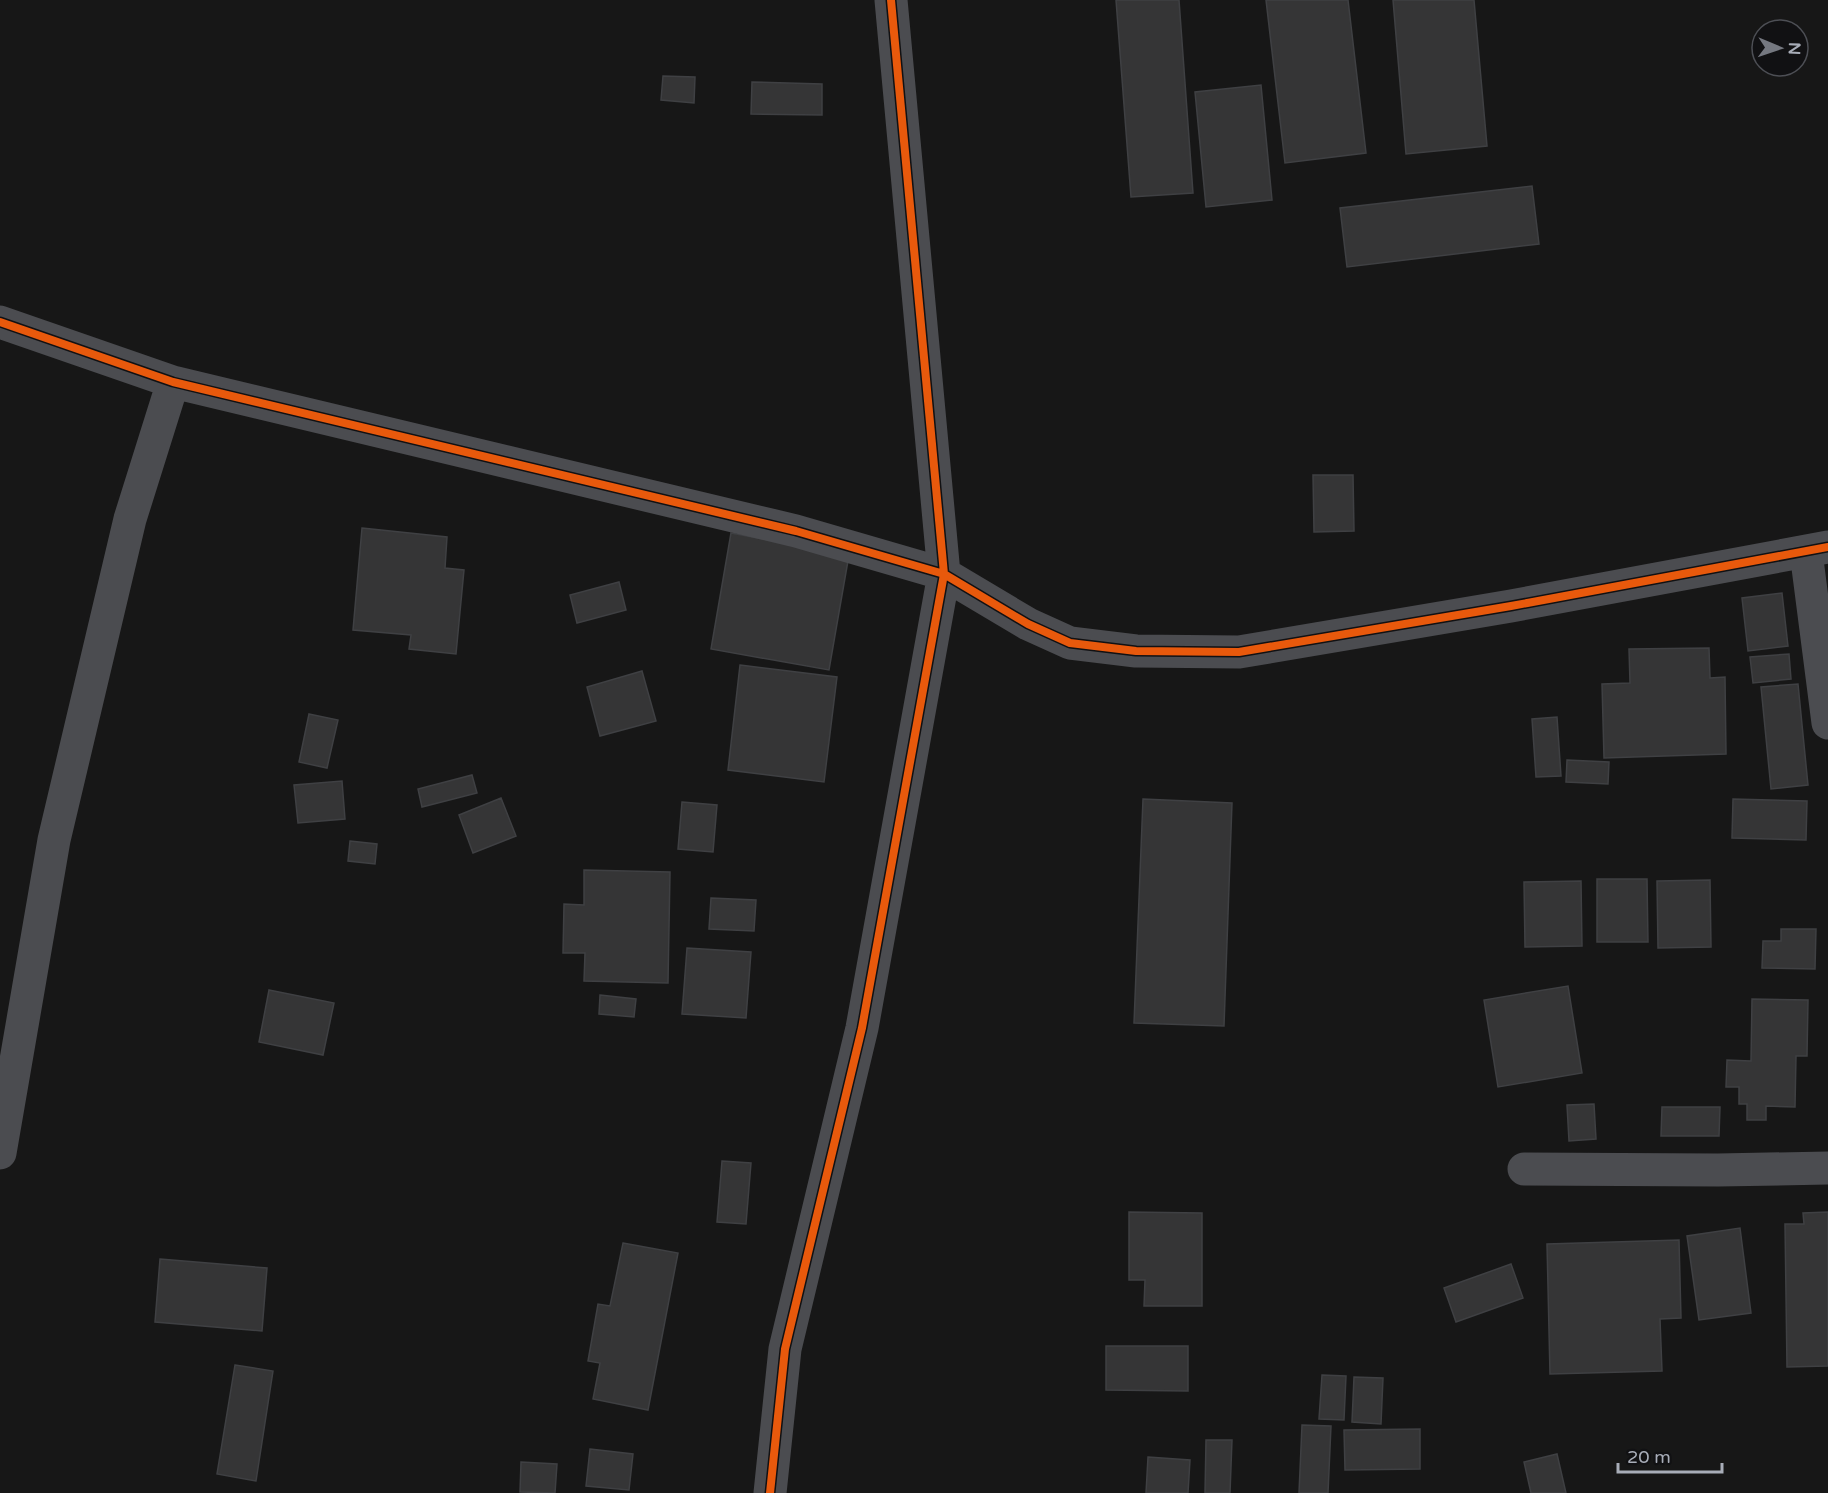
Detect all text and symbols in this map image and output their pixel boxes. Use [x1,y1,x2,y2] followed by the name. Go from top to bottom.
[1750,18,1810,78] north arrow
[1784,42,1804,55] text: N
[1618,1436,1722,1474] scale bar
[1627,1446,1671,1468] text: 20 m

